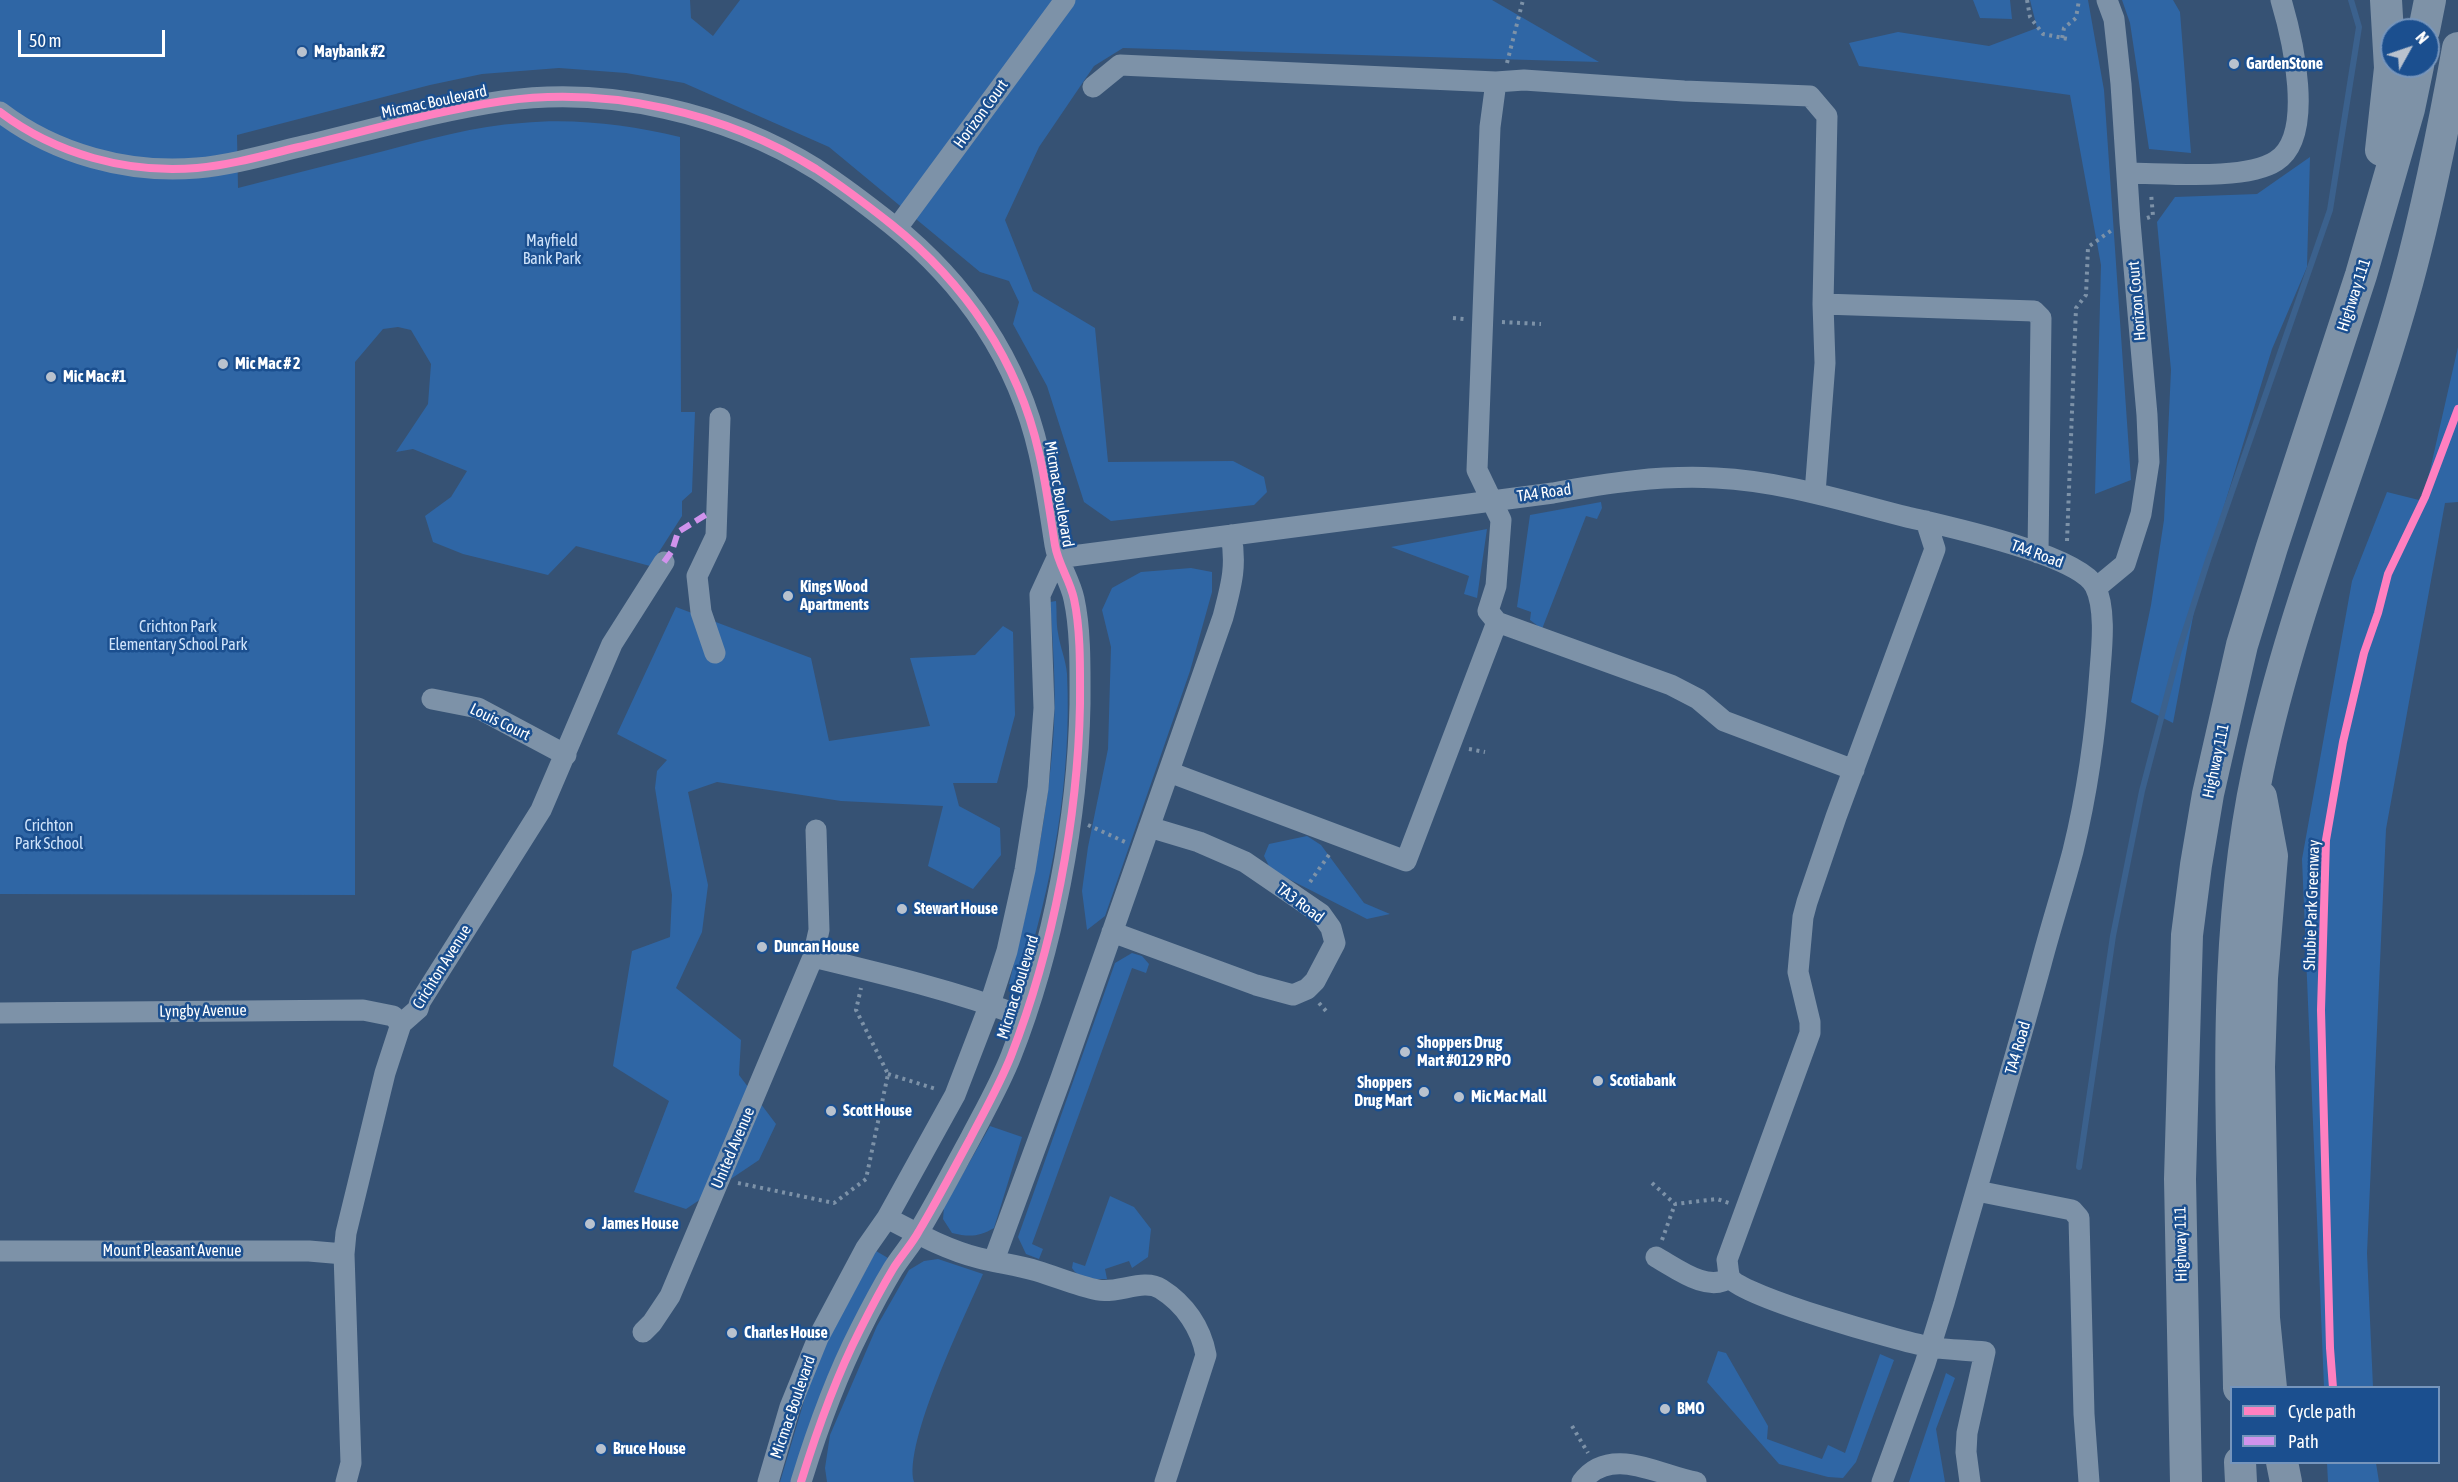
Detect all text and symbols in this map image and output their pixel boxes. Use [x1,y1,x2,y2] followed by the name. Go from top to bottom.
[21,18,168,56] scale bar
[2380,18,2440,78] north arrow
[2412,28,2432,47] text: N
[29,30,61,51] text: 50 m
[314,42,385,62] place label: Maybank #2
[295,45,309,59] marker: Maybank #2
[2246,54,2323,74] place label: GardenStone
[2227,57,2241,71] marker: GardenStone
[950,76,1012,152] street label: Horizon Court
[379,81,489,123] street label: Micmac Boulevard
[523,231,581,269] park label: Mayfield Bank Park
[2333,256,2375,334] street label: Highway 111
[2124,260,2150,342] street label: Horizon Court
[235,354,301,374] place label: Mic Mac # 2
[216,357,230,371] marker: Mic Mac # 2
[63,367,126,387] place label: Mic Mac #1
[44,370,58,384] marker: Mic Mac #1
[1040,439,1078,549] street label: Micmac Boulevard
[1516,480,1572,506] street label: TA4 Road
[2008,536,2066,572] street label: TA4 Road
[800,577,869,615] place label: Kings Wood Apartments
[781,589,795,603] marker: Kings Wood Apartments
[109,617,247,655] park label: Crichton Park Elementary School Park
[467,699,533,745] street label: Louis Court
[2199,722,2233,800] street label: Highway 111
[15,816,83,854] park label: Crichton Park School
[2300,839,2324,971] street label: Shubie Park Greenway
[1272,879,1328,927] street label: TA3 Road
[914,899,998,919] place label: Stewart House
[895,902,909,916] marker: Stewart House
[409,921,475,1013] street label: Crichton Avenue
[993,933,1043,1041] street label: Micmac Boulevard
[774,937,859,957] place label: Duncan House
[755,940,769,954] marker: Duncan House
[159,1001,247,1021] street label: Lyngby Avenue
[2001,1019,2035,1077] street label: TA4 Road
[1417,1033,1511,1071] place label: Shoppers Drug Mart #0129 RPO
[1398,1045,1412,1059] marker: Shoppers Drug Mart #0129 RPO
[1610,1071,1676,1091] place label: Scotiabank
[1354,1073,1412,1111] place label: Shoppers Drug Mart
[1591,1074,1605,1088] marker: Scotiabank
[1417,1085,1431,1099] marker: Shoppers Drug Mart
[1471,1087,1546,1107] place label: Mic Mac Mall
[1452,1090,1466,1104] marker: Mic Mac Mall
[843,1101,912,1121] place label: Scott House
[707,1104,759,1192] street label: United Avenue
[824,1104,838,1118] marker: Scott House
[2171,1206,2191,1282] street label: Highway 111
[602,1214,679,1234] place label: James House
[583,1217,597,1231] marker: James House
[102,1241,242,1261] street label: Mount Pleasant Avenue
[744,1323,828,1343] place label: Charles House
[725,1326,739,1340] marker: Charles House
[766,1353,820,1461] street label: Micmac Boulevard
[2230,1386,2440,1464] legend
[1677,1399,1705,1419] place label: BMO
[2288,1401,2356,1422] text: Cycle path
[1658,1402,1672,1416] marker: BMO
[2288,1431,2319,1452] text: Path
[613,1439,686,1459] place label: Bruce House
[594,1442,608,1456] marker: Bruce House

